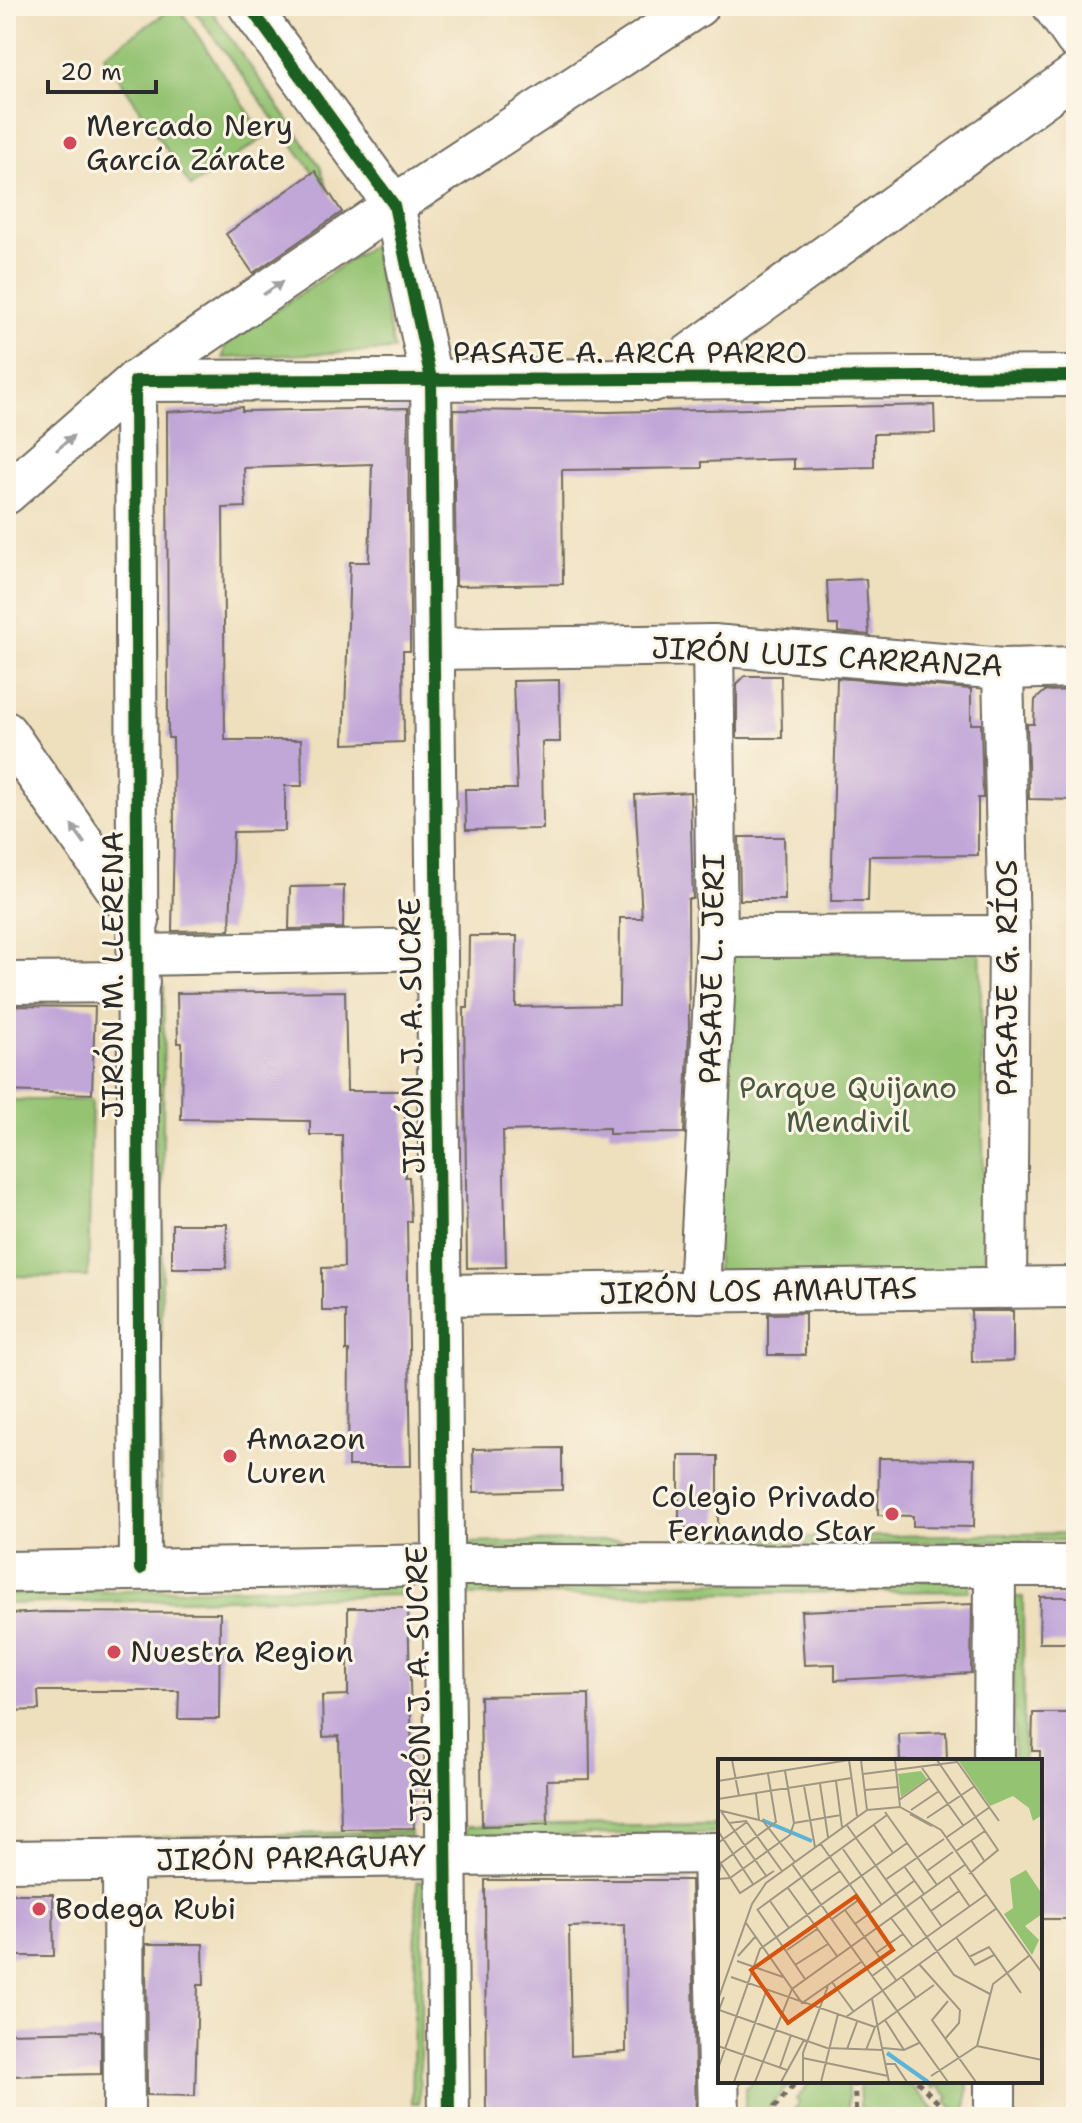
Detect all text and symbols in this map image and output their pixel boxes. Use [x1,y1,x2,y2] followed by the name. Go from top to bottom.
[48,44,156,94] scale bar
[60,56,122,88] text: 20 m
[86,105,293,180] place label: Mercado Nery García Zárate
[61,134,79,152] marker: Mercado Nery García Zárate
[262,281,283,296] one-way arrow
[453,332,807,373] street label: PASAJE A. ARCA PARRO
[54,435,74,452] one-way arrow
[650,627,1004,686] street label: JIRÓN LUIS CARRANZA
[71,824,86,845] one-way arrow
[92,831,133,1119] street label: JIRÓN M. LLERENA
[689,853,734,1085] street label: PASAJE L. JERI
[986,860,1027,1096] street label: PASAJE G. RÍOS
[389,897,434,1175] street label: JIRÓN J. A. SUCRE
[739,1067,957,1142] park label: Parque Quijano Mendivil
[598,1267,918,1314] street label: JIRÓN LOS AMAUTAS
[246,1418,365,1493] place label: Amazon Luren
[221,1447,239,1465] marker: Amazon Luren
[651,1476,876,1551] place label: Colegio Privado Fernando Star
[883,1505,901,1523] marker: Colegio Privado Fernando Star
[396,1545,441,1823] street label: JIRÓN J. A. SUCRE
[130,1631,354,1672] place label: Nuestra Region
[105,1643,123,1661] marker: Nuestra Region
[718,1759,1042,2083] inset map
[155,1835,427,1880] street label: JIRÓN PARAGUAY
[55,1888,236,1929] place label: Bodega Rubi
[30,1900,48,1918] marker: Bodega Rubi

